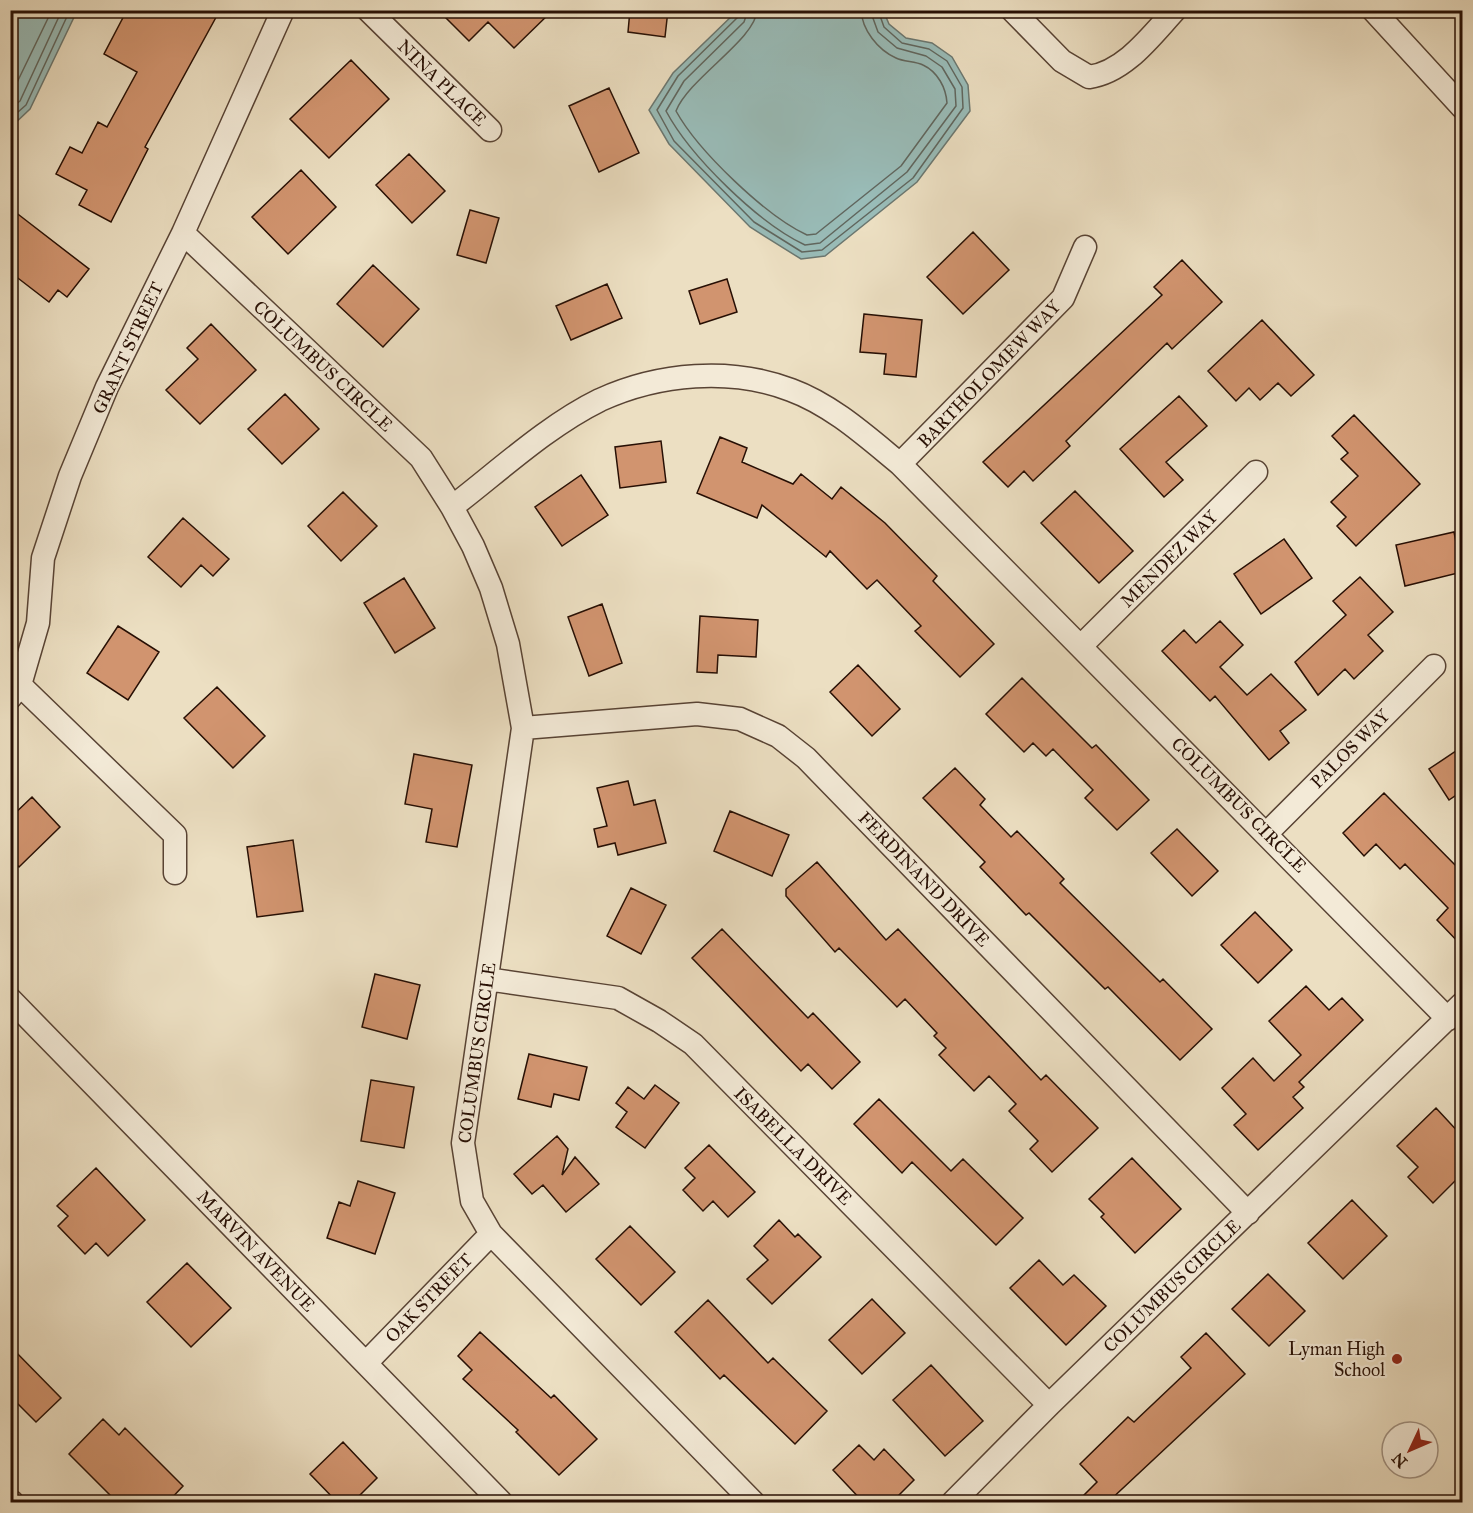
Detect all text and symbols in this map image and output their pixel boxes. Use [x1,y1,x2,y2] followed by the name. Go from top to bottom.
[393,35,491,131] street label: NINA PLACE
[88,279,168,417] street label: GRANT STREET
[913,295,1065,452] street label: BARTHOLOMEW WAY
[249,296,397,436] street label: COLUMBUS CIRCLE
[1116,506,1222,612] street label: MENDEZ WAY
[1306,705,1394,793] street label: PALOS WAY
[1167,733,1311,877] street label: COLUMBUS CIRCLE
[854,807,994,951] street label: FERDINAND DRIVE
[453,961,501,1145] street label: COLUMBUS CIRCLE
[729,1082,857,1210] street label: ISABELLA DRIVE
[192,1186,320,1316] street label: MARVIN AVENUE
[1099,1215,1245,1357] street label: COLUMBUS CIRCLE
[381,1249,477,1347] street label: OAK STREET
[1288,1338,1385,1381] place label: Lyman High School
[1390,1352,1404,1366] marker: Lyman High School
[1380,1420,1440,1480] north arrow
[1388,1448,1411,1472] text: N

